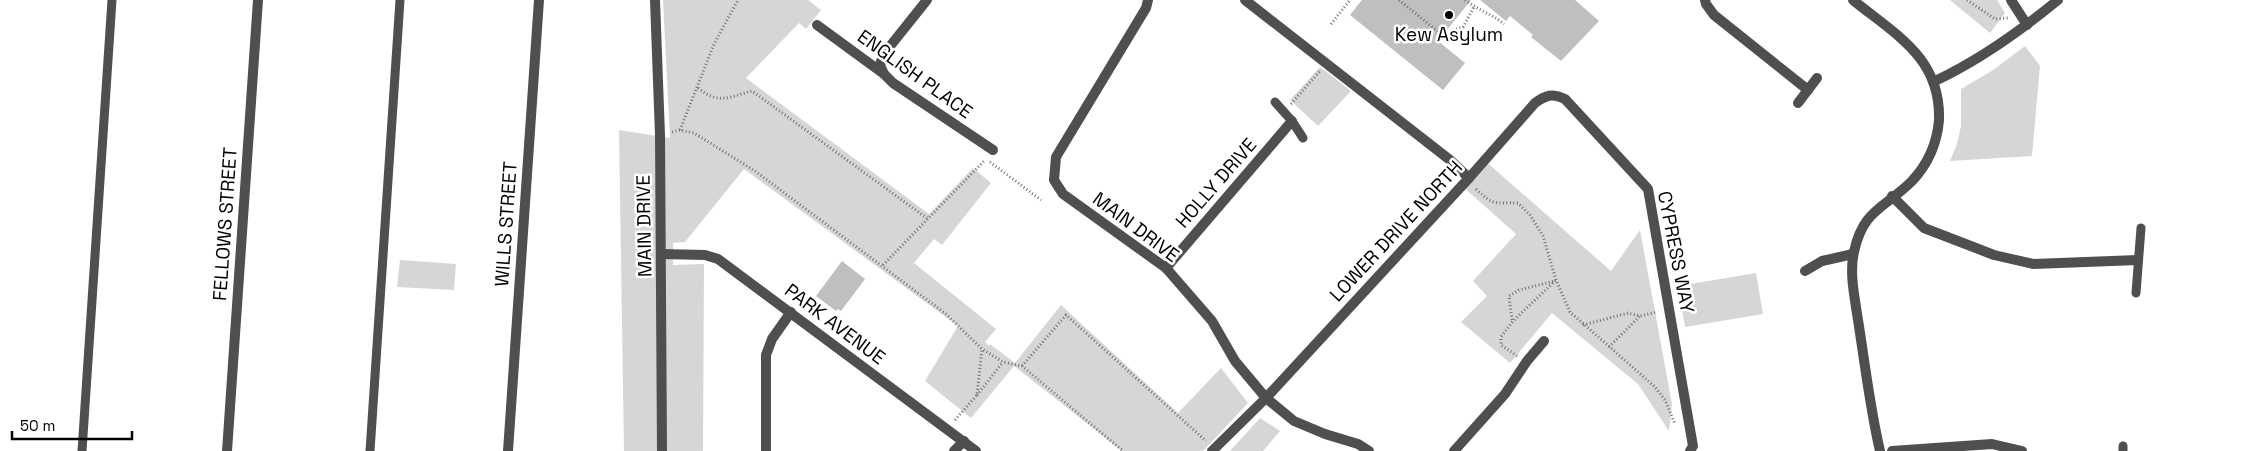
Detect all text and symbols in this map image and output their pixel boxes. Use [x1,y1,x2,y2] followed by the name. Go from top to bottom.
[1443,9,1455,21] marker: Kew Asylum
[1395,22,1503,47] place label: Kew Asylum
[853,24,977,124] street label: ENGLISH PLACE
[1170,133,1262,233] street label: HOLLY DRIVE
[207,146,243,302] street label: FELLOWS STREET
[1324,155,1468,307] street label: LOWER DRIVE NORTH
[489,161,523,287] street label: WILLS STREET
[631,175,657,277] street label: MAIN DRIVE
[1088,186,1184,268] street label: MAIN DRIVE
[1652,189,1700,316] street label: CYPRESS WAY
[780,278,890,370] street label: PARK AVENUE
[12,408,132,440] scale bar
[20,416,55,435] text: 50 m

